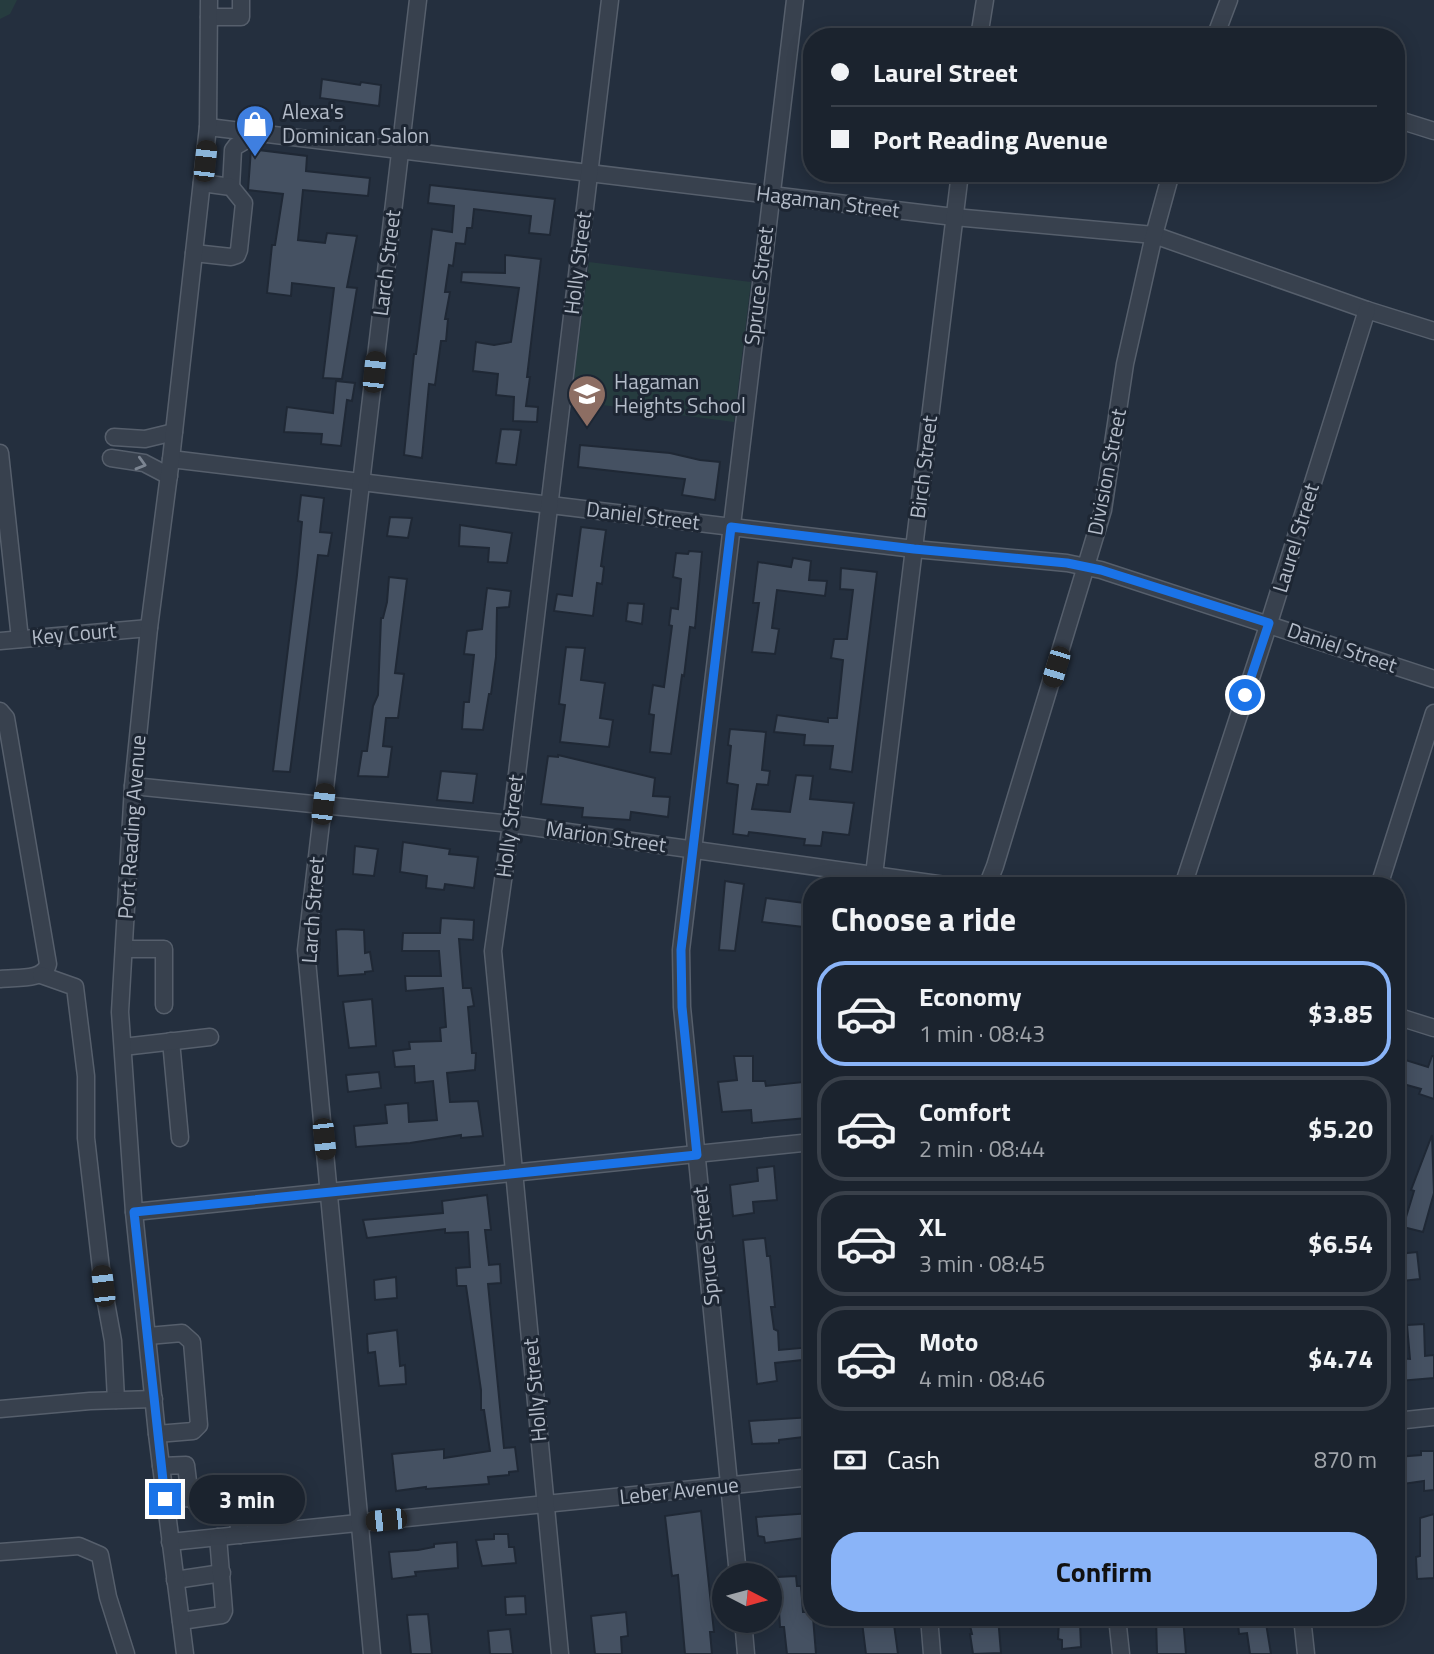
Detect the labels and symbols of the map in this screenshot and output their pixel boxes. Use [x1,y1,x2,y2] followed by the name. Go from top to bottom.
[282,95,429,151] place label: Alexa's Dominican Salon
[234,103,276,158] shop icon: Alexa's Dominican Salon
[193,139,218,183] car
[755,176,902,226] street label: Hagaman Street
[364,207,408,318] street label: Larch Street
[555,209,599,316] street label: Holly Street
[735,224,781,347] street label: Spruce Street
[362,350,387,394] car
[614,365,746,421] place label: Hagaman Heights School
[566,373,608,428] school or university icon: Hagaman Heights School
[1078,405,1134,538] street label: Division Street
[901,413,945,520] street label: Birch Street
[135,456,147,470] one-way arrow
[1263,478,1327,596] street label: Laurel Street
[585,492,702,538] street label: Daniel Street
[30,613,118,653] street label: Key Court
[1283,613,1402,681] street label: Daniel Street
[1040,644,1073,690] car
[1229,679,1261,711] route start
[109,734,153,920] street label: Port Reading Avenue
[487,772,531,879] street label: Holly Street
[311,782,336,826] car
[544,812,669,860] street label: Marion Street
[292,855,332,964] street label: Larch Street
[312,1117,337,1161] car
[683,1185,727,1307] street label: Spruce Street
[91,1264,116,1308] car
[513,1336,554,1443] street label: Holly Street
[618,1468,740,1512] street label: Leber Avenue
[190,1474,305,1524] callout: 3 min
[149,1483,181,1515] route end
[365,1507,408,1533] car
[712,1563,782,1633] north arrow

